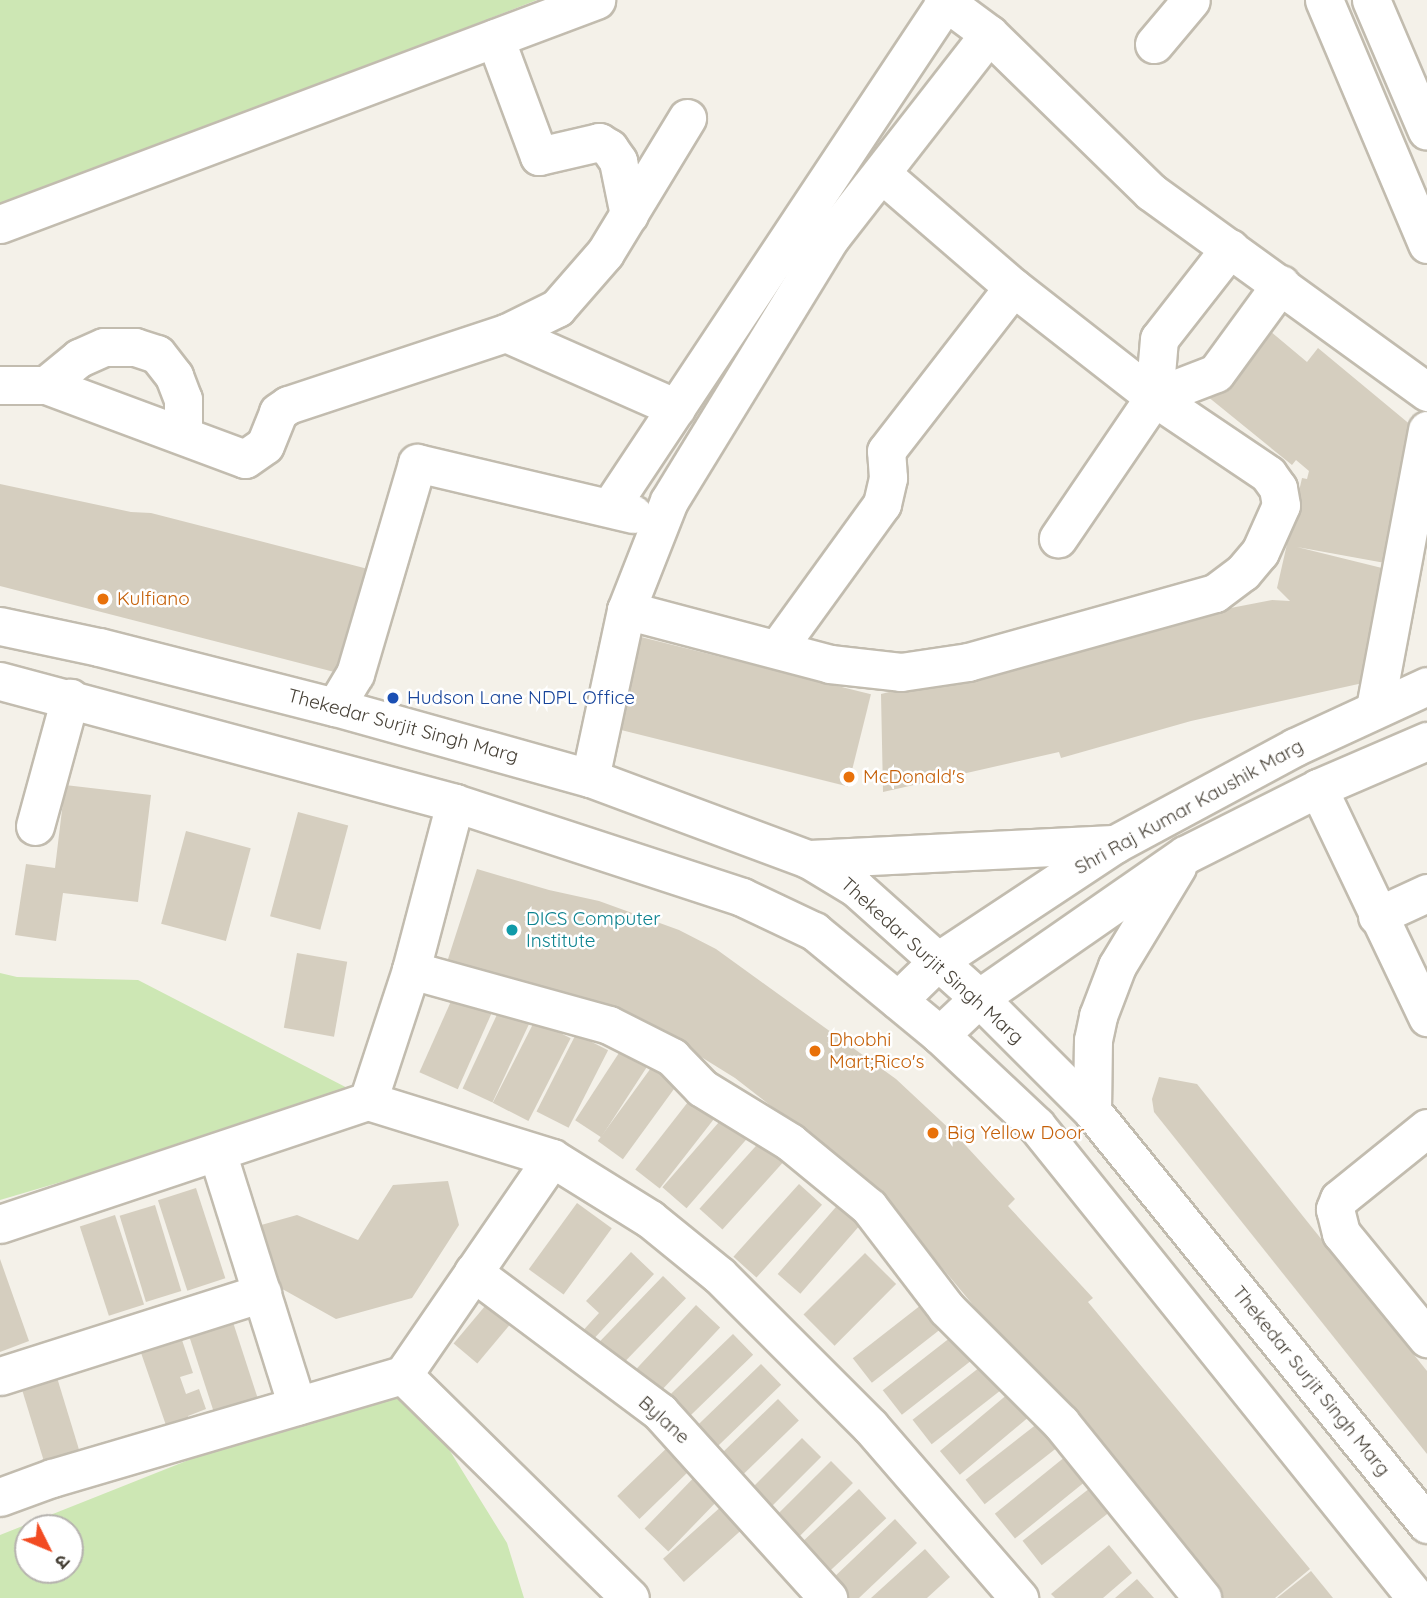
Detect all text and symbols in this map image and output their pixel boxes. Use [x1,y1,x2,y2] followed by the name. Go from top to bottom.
[117,588,190,610] place label: Kulfiano
[95,591,111,607] marker: Kulfiano
[285,684,521,768] street label: Thekedar Surjit Singh Marg
[407,687,635,709] place label: Hudson Lane NDPL Office
[385,690,401,706] marker: Hudson Lane NDPL Office
[1071,735,1307,879] street label: Shri Raj Kumar Kaushik Marg
[863,766,965,788] place label: McDonald's
[841,769,857,785] marker: McDonald's
[836,873,1028,1049] street label: Thekedar Surjit Singh Marg
[526,908,661,952] place label: DICS Computer Institute
[504,922,520,938] marker: DICS Computer Institute
[829,1029,924,1073] place label: Dhobhi Mart;Rico's
[807,1043,823,1059] marker: Dhobhi Mart;Rico's
[947,1122,1085,1144] place label: Big Yellow Door
[925,1125,941,1141] marker: Big Yellow Door
[1227,1281,1395,1481] street label: Thekedar Surjit Singh Marg
[634,1391,694,1449] street label: Bylane
[14,1514,84,1584] north arrow
[50,1550,75,1574] text: उ

